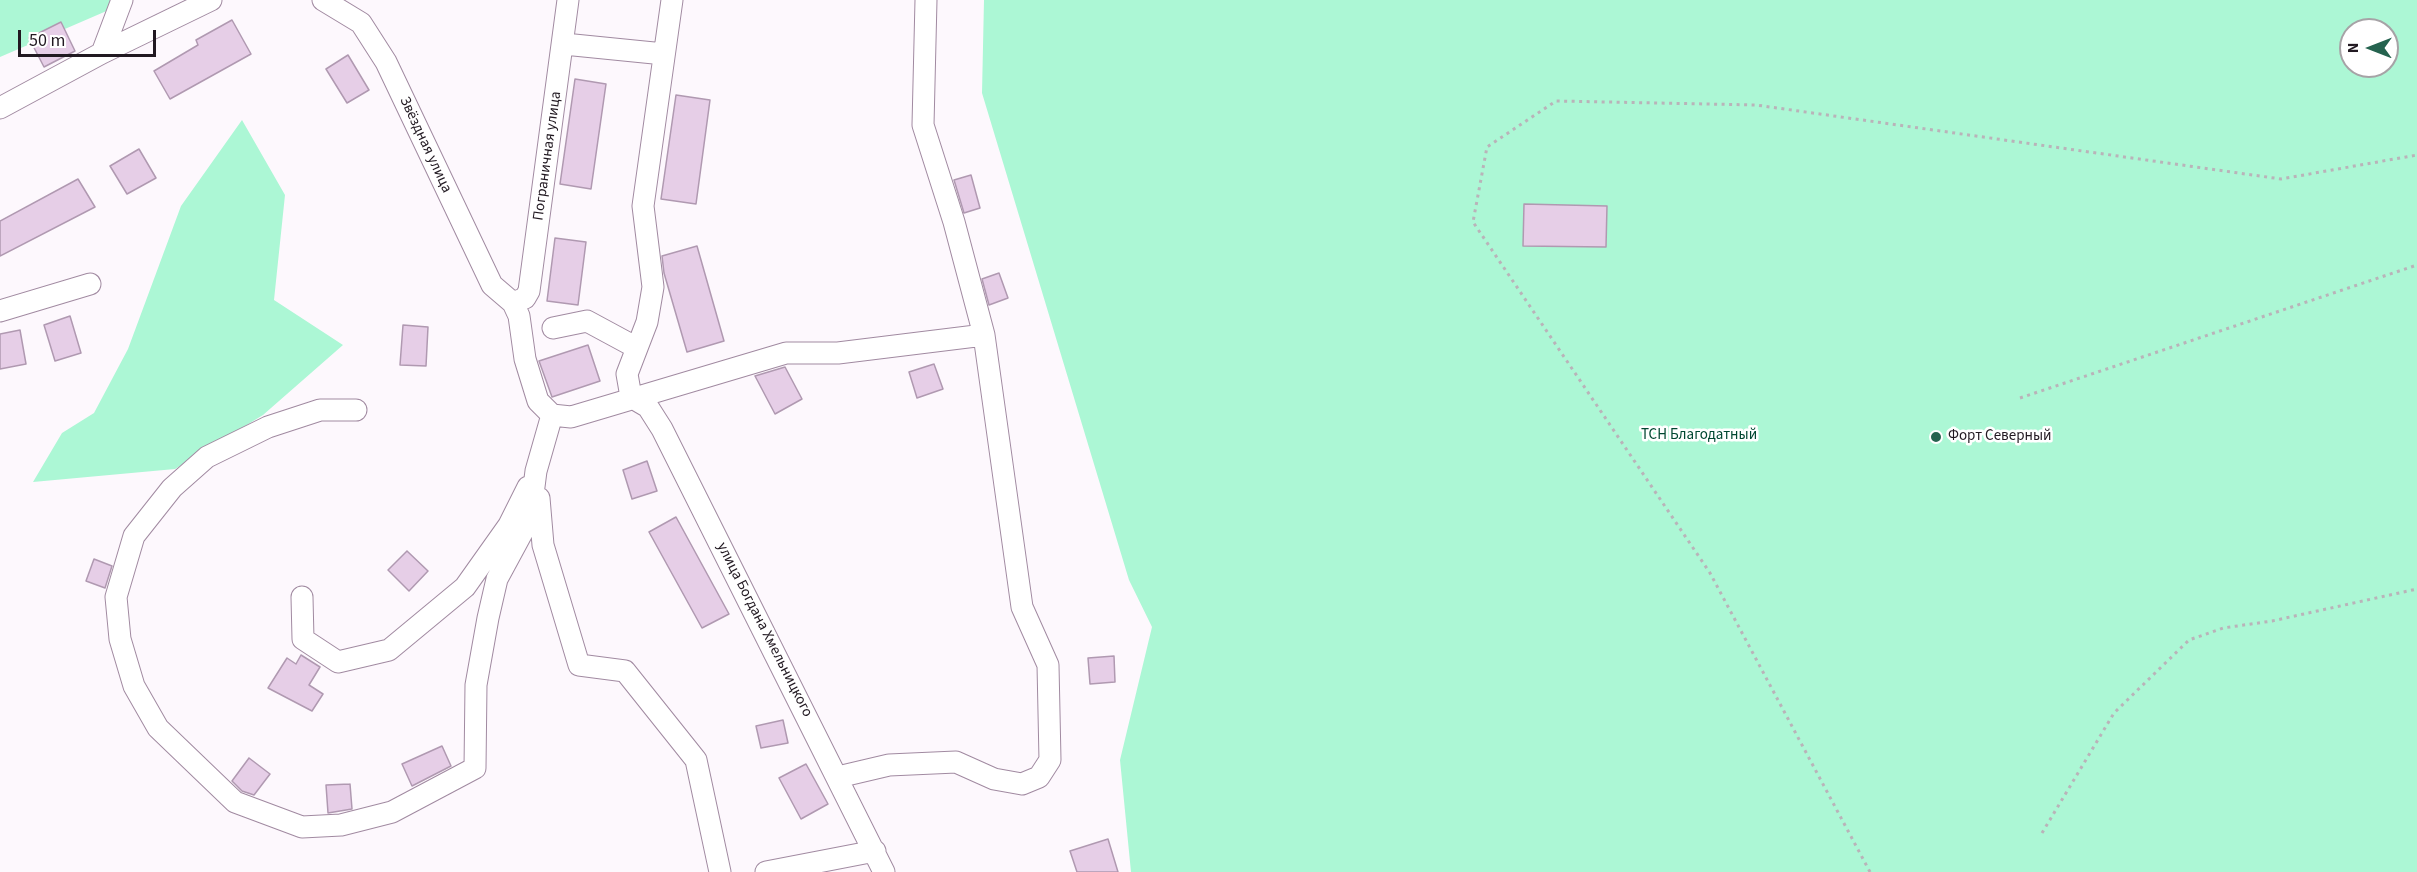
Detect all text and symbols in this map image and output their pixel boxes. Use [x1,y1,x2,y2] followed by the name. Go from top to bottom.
[21,18,159,56] scale bar
[2339,18,2399,78] north arrow
[29,28,65,53] text: 50 m
[2342,43,2364,53] text: N
[530,90,566,222] street label: Пограничная улица
[395,94,455,196] street label: Звёздная улица
[1641,427,1757,445] park label: ТСН Благодатный
[1948,428,2051,446] place label: Форт Северный
[1929,430,1943,444] marker: Форт Северный
[712,540,816,720] street label: улица Богдана Хмельницкого

